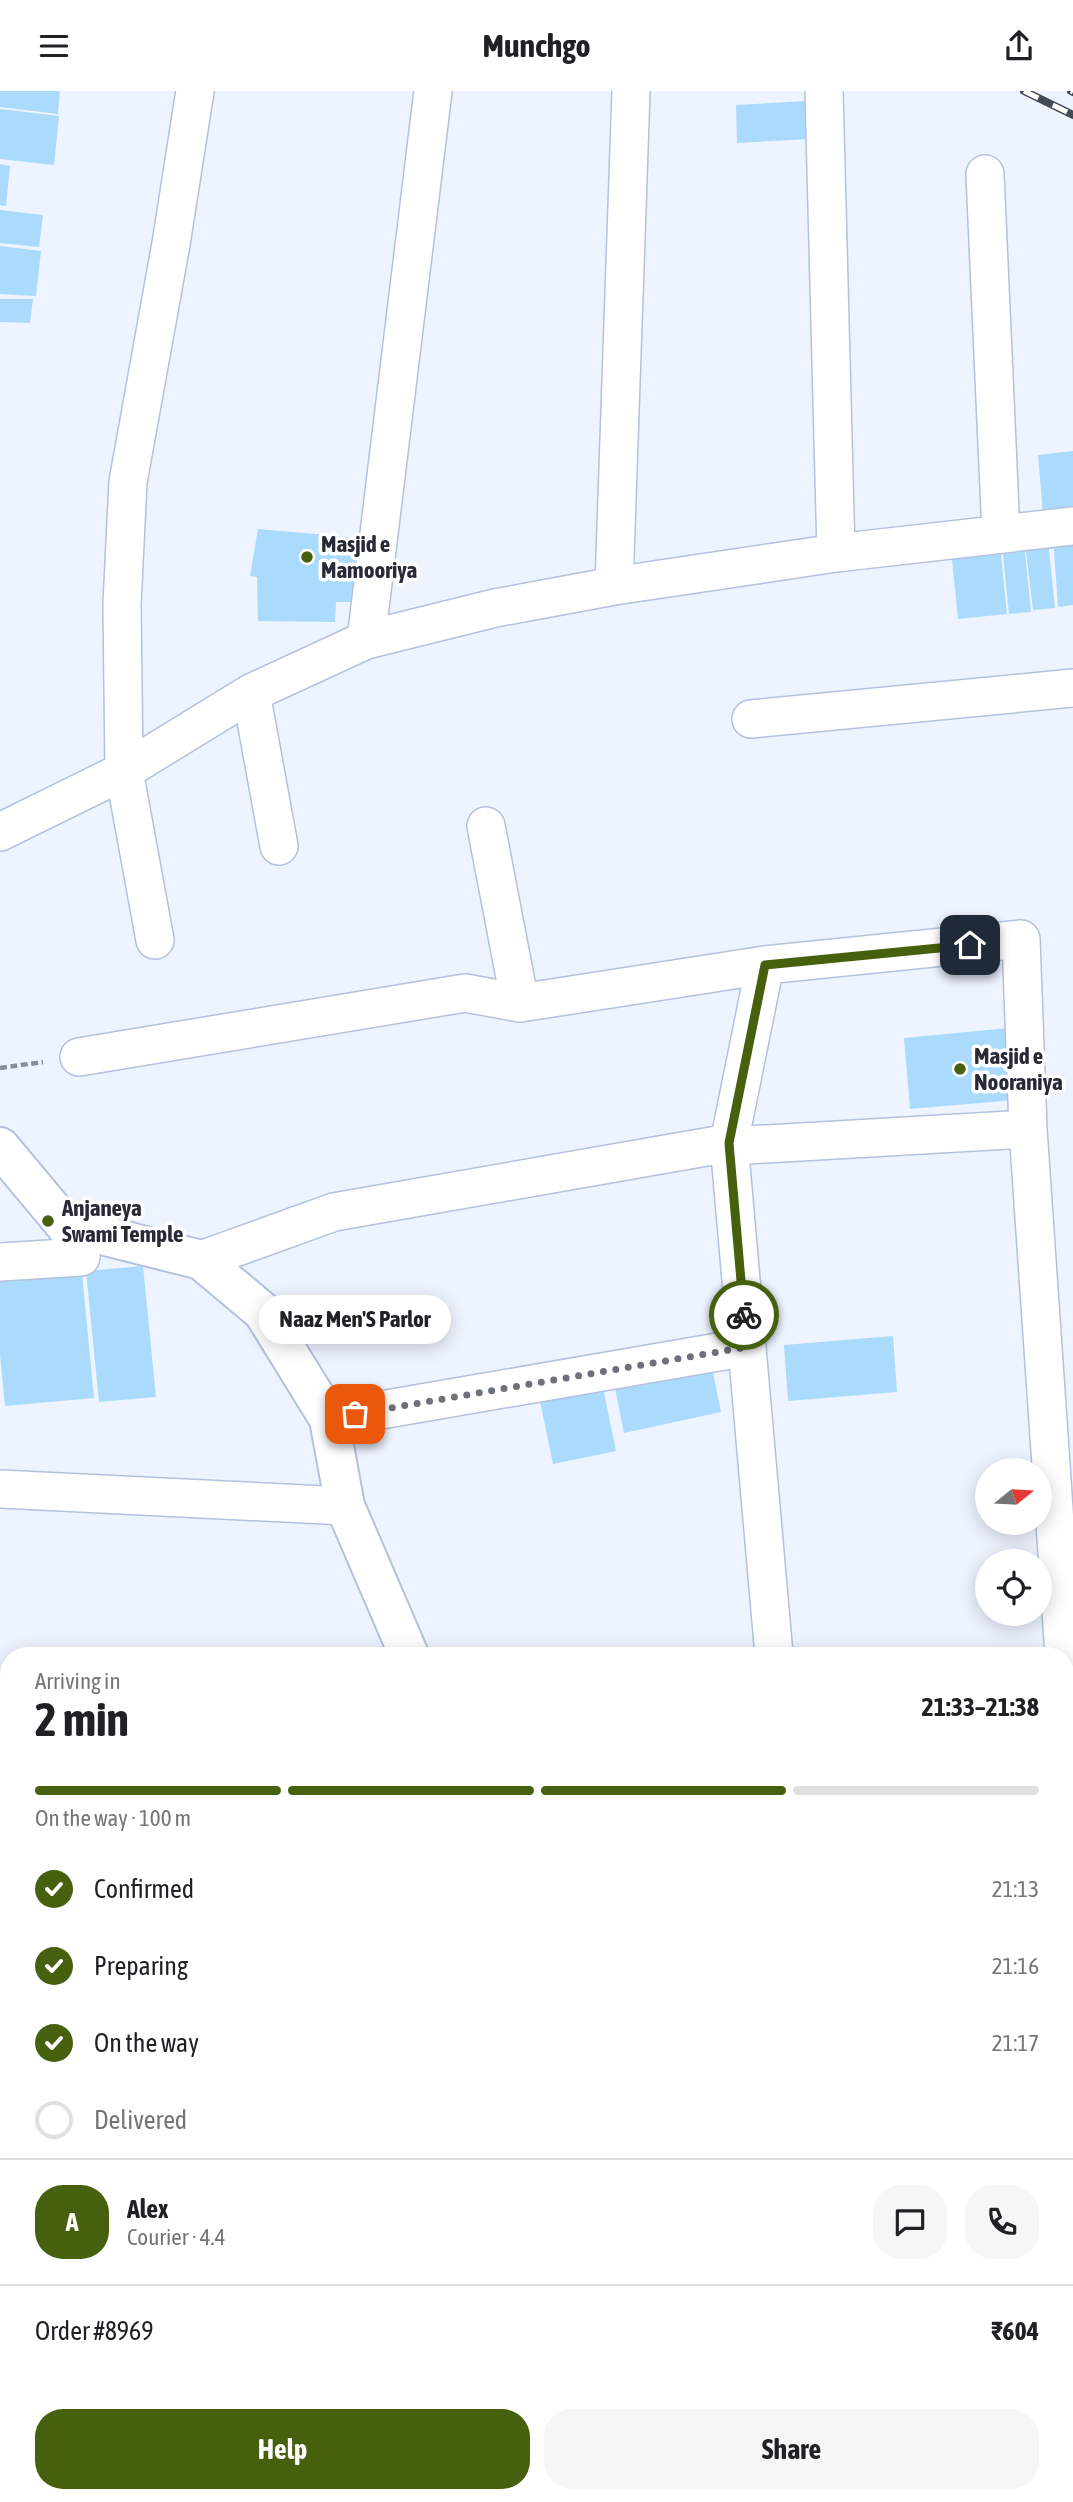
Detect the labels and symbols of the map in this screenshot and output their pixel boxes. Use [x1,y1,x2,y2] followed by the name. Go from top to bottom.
[321,531,418,583] place label: Masjid e Mamooriya
[299,549,315,565] marker: Masjid e Mamooriya
[940,915,1000,975] pin
[974,1043,1063,1095] place label: Masjid e Nooraniya
[952,1061,968,1077] marker: Masjid e Nooraniya
[61,1195,184,1247] place label: Anjaneya Swami Temple
[40,1213,56,1229] marker: Anjaneya Swami Temple
[709,1280,779,1350] courier
[259,1295,451,1344] callout: Naaz Men'S Parlor
[325,1384,385,1444] pin
[975,1458,1052,1535] north arrow

